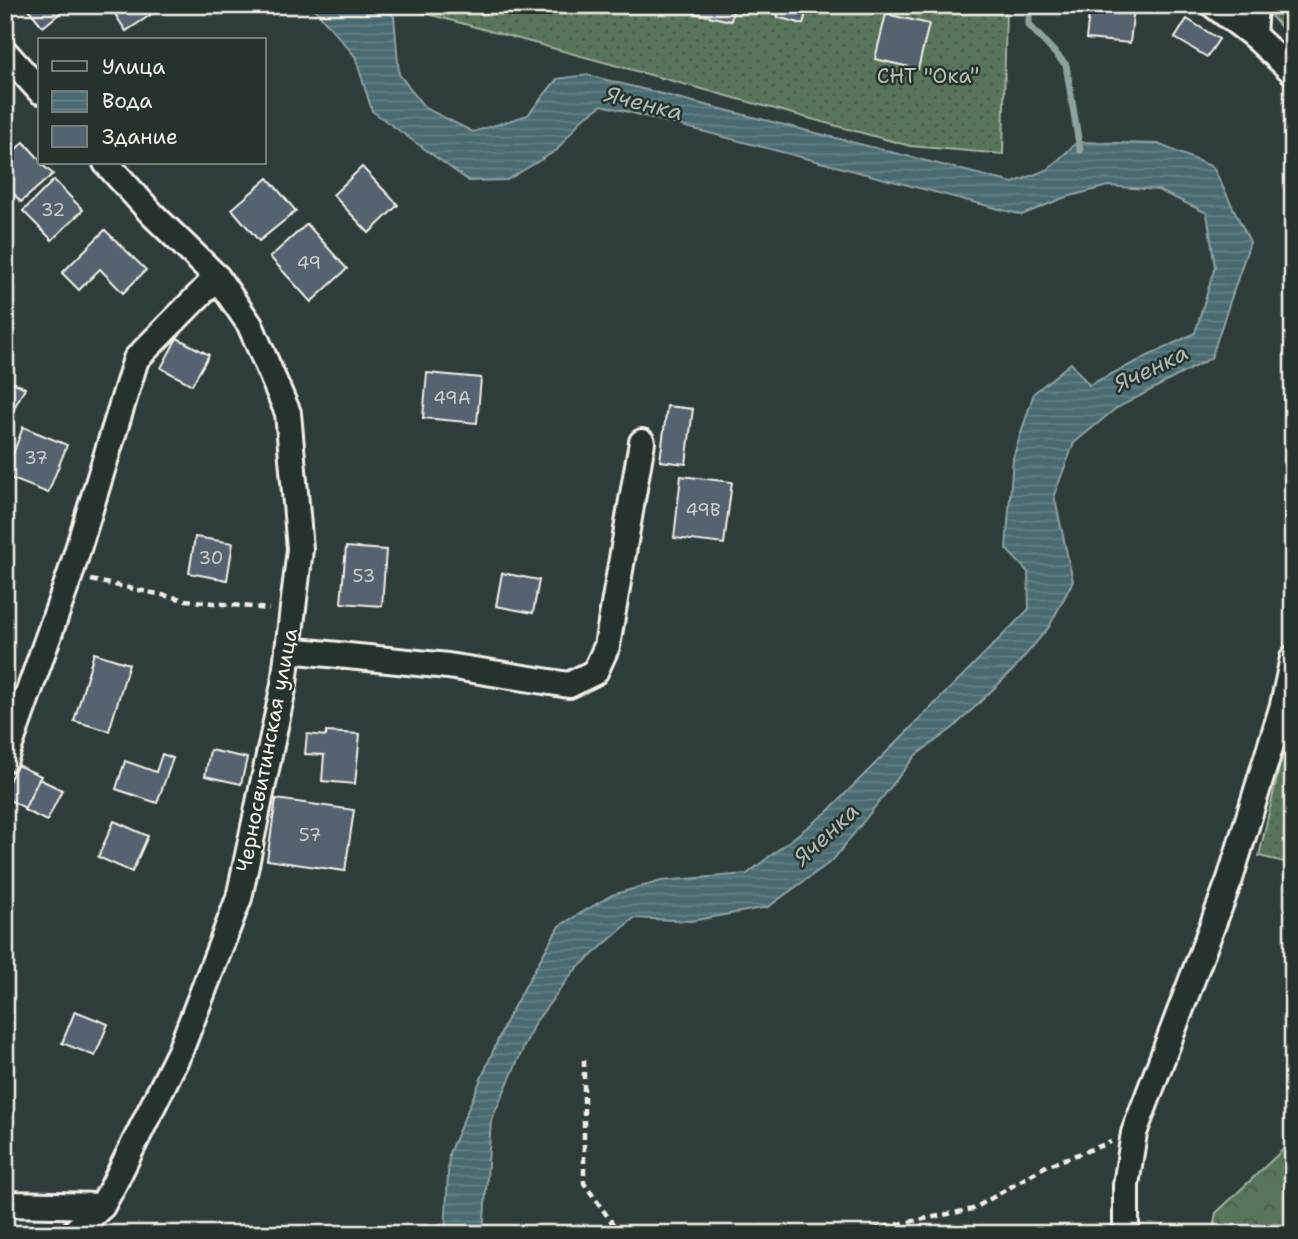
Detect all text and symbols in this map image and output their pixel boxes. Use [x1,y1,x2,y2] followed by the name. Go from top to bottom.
[38,38,266,164] legend
[102,53,165,81] text: Улица
[877,62,979,90] park label: СНТ "Ока"
[601,79,686,127] water label: Яченка
[102,87,152,115] text: Вода
[102,123,178,151] text: Здание
[41,198,65,222] house number: 32
[297,251,321,275] house number: 49
[1108,337,1193,399] water label: Яченка
[433,386,471,410] house number: 49А
[24,446,48,470] house number: 37
[685,498,721,522] house number: 49В
[199,546,223,570] house number: 30
[353,564,375,588] house number: 53
[230,626,304,874] street label: Черносвитинская улица
[786,796,865,873] water label: Яченка
[299,823,321,847] house number: 57

